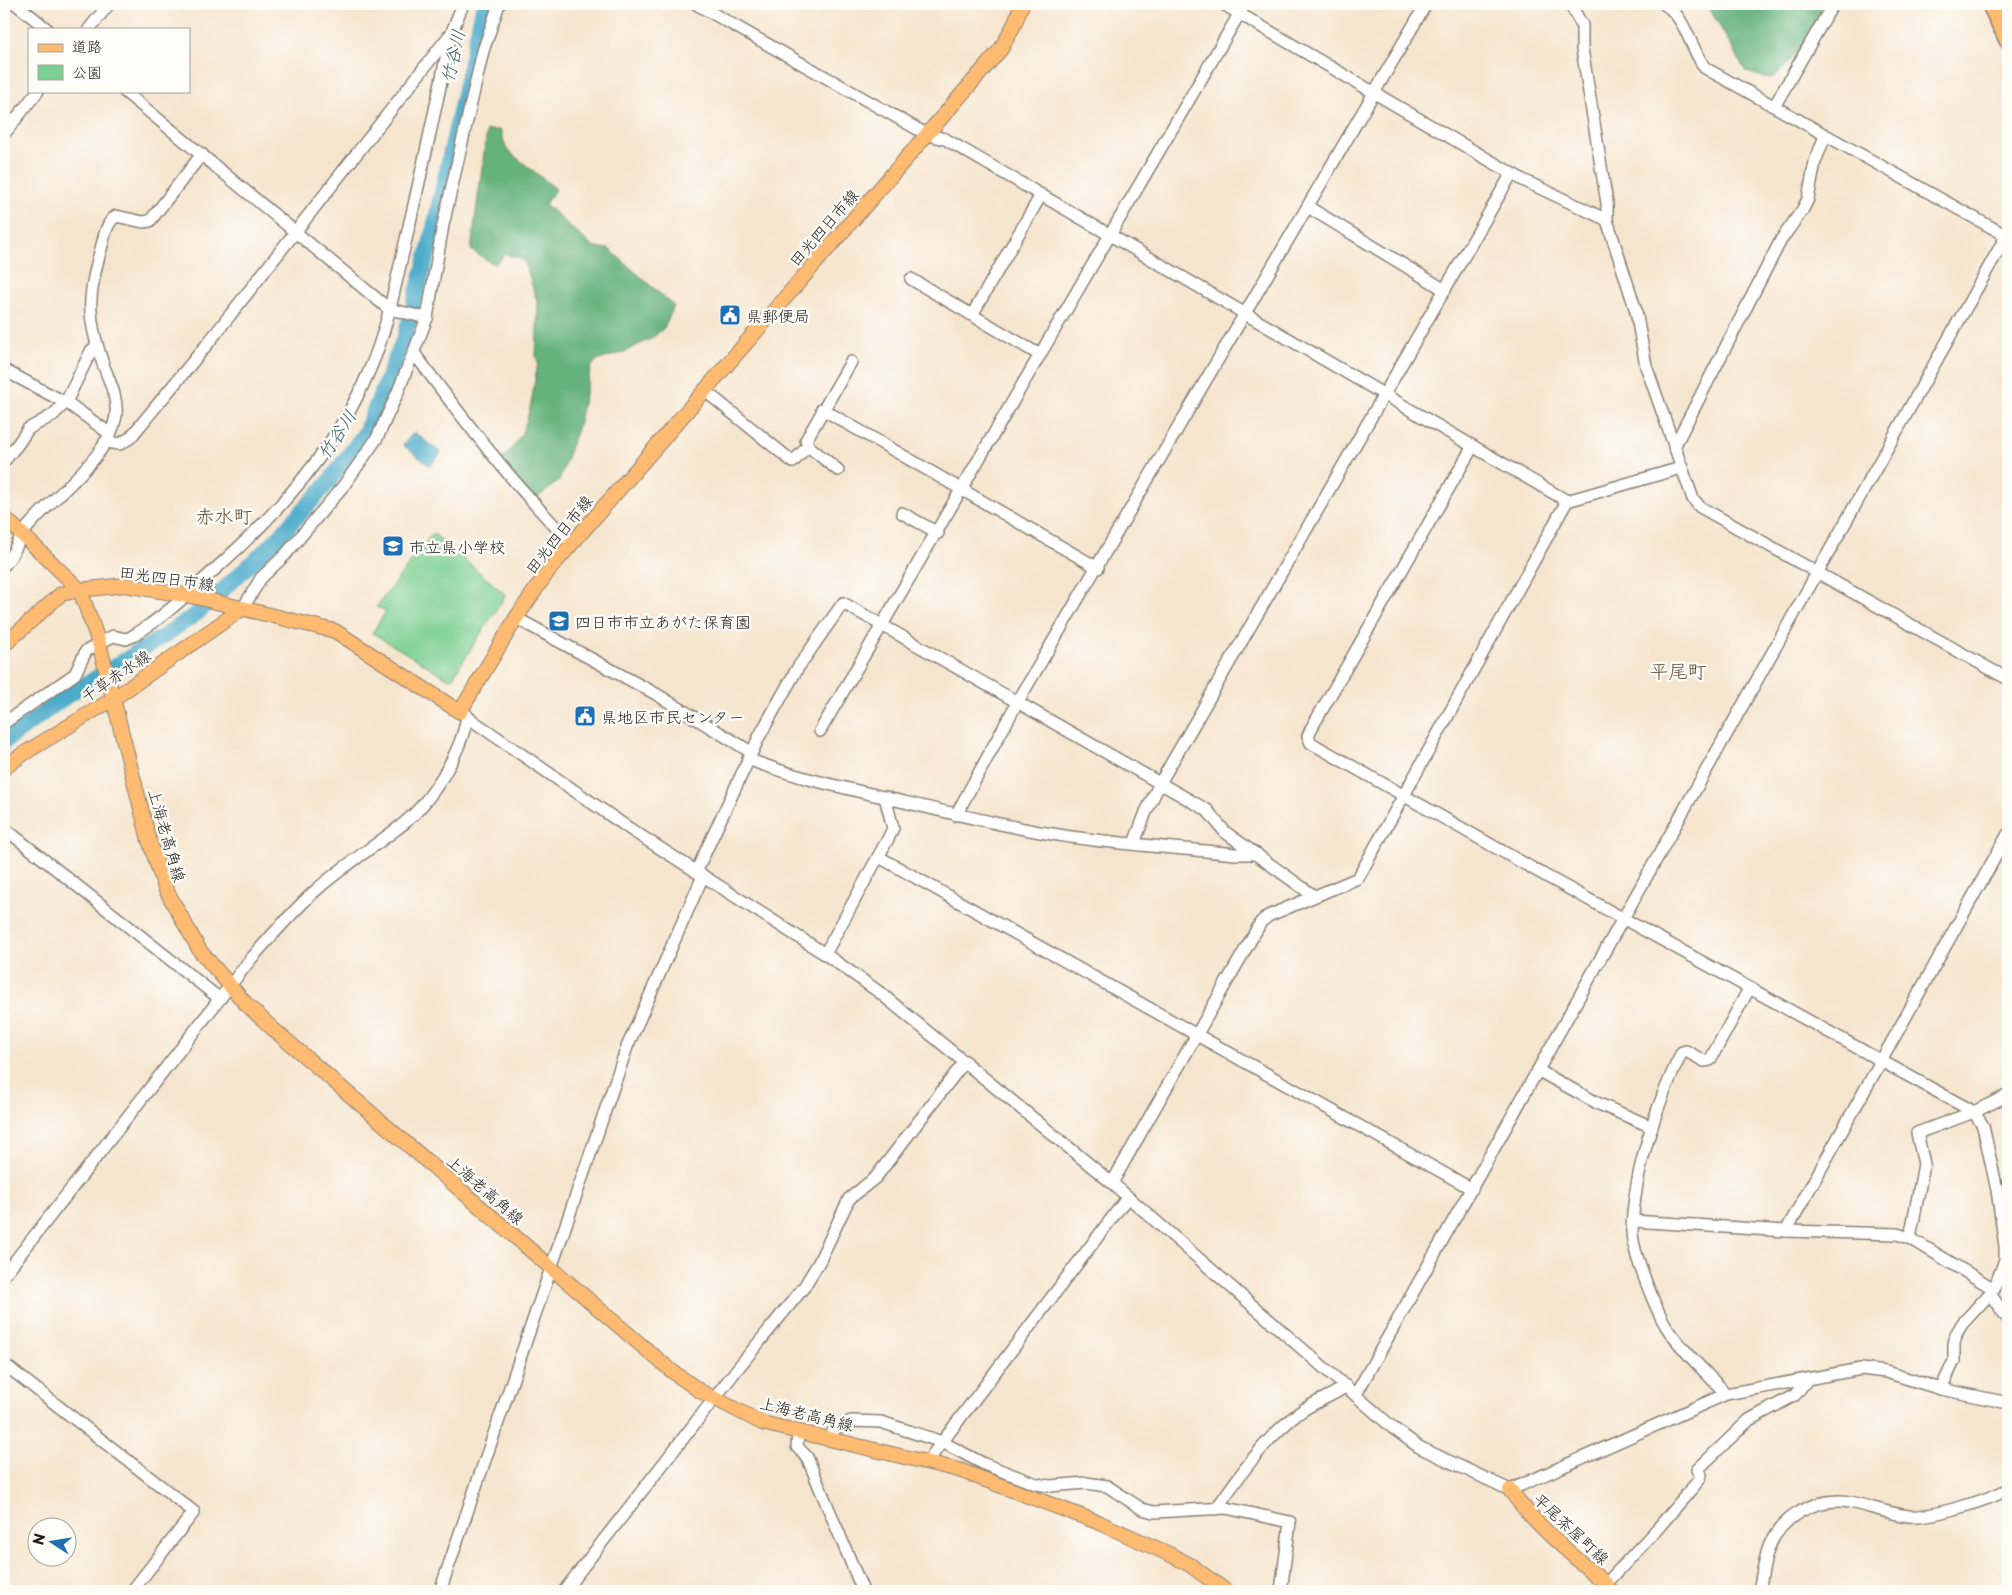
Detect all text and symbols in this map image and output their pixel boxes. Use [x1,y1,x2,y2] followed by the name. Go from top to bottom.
[433,27,471,85] water label: 竹谷川
[28,28,190,92] legend
[72,34,102,57] text: 道路
[72,60,102,83] text: 公園
[782,183,864,271] street label: 田光四日市線
[718,303,742,327] public building icon: 県郵便局
[746,303,810,327] place label: 県郵便局
[310,404,362,464] water label: 竹谷川
[518,489,598,579] street label: 田光四日市線
[195,501,253,529] district label: 赤水町
[381,534,405,558] school or university icon: 市立県小学校
[409,534,505,558] place label: 市立県小学校
[118,558,216,596] street label: 田光四日市線
[547,609,571,633] school or university icon: 四日市市立あがた保育園
[575,609,751,633] place label: 四日市市立あがた保育園
[75,643,155,707] street label: 千草赤水線
[1649,656,1707,684] district label: 平尾町
[573,704,597,728] public building icon: 県地区市民センター
[601,704,744,728] place label: 県地区市民センター
[143,786,193,884] street label: 上海老高角線
[442,1148,530,1230] street label: 上海老高角線
[758,1390,856,1436] street label: 上海老高角線
[1529,1486,1615,1570] street label: 平尾茶屋町線
[28,1518,78,1568] north arrow
[27,1532,50,1547] text: N

